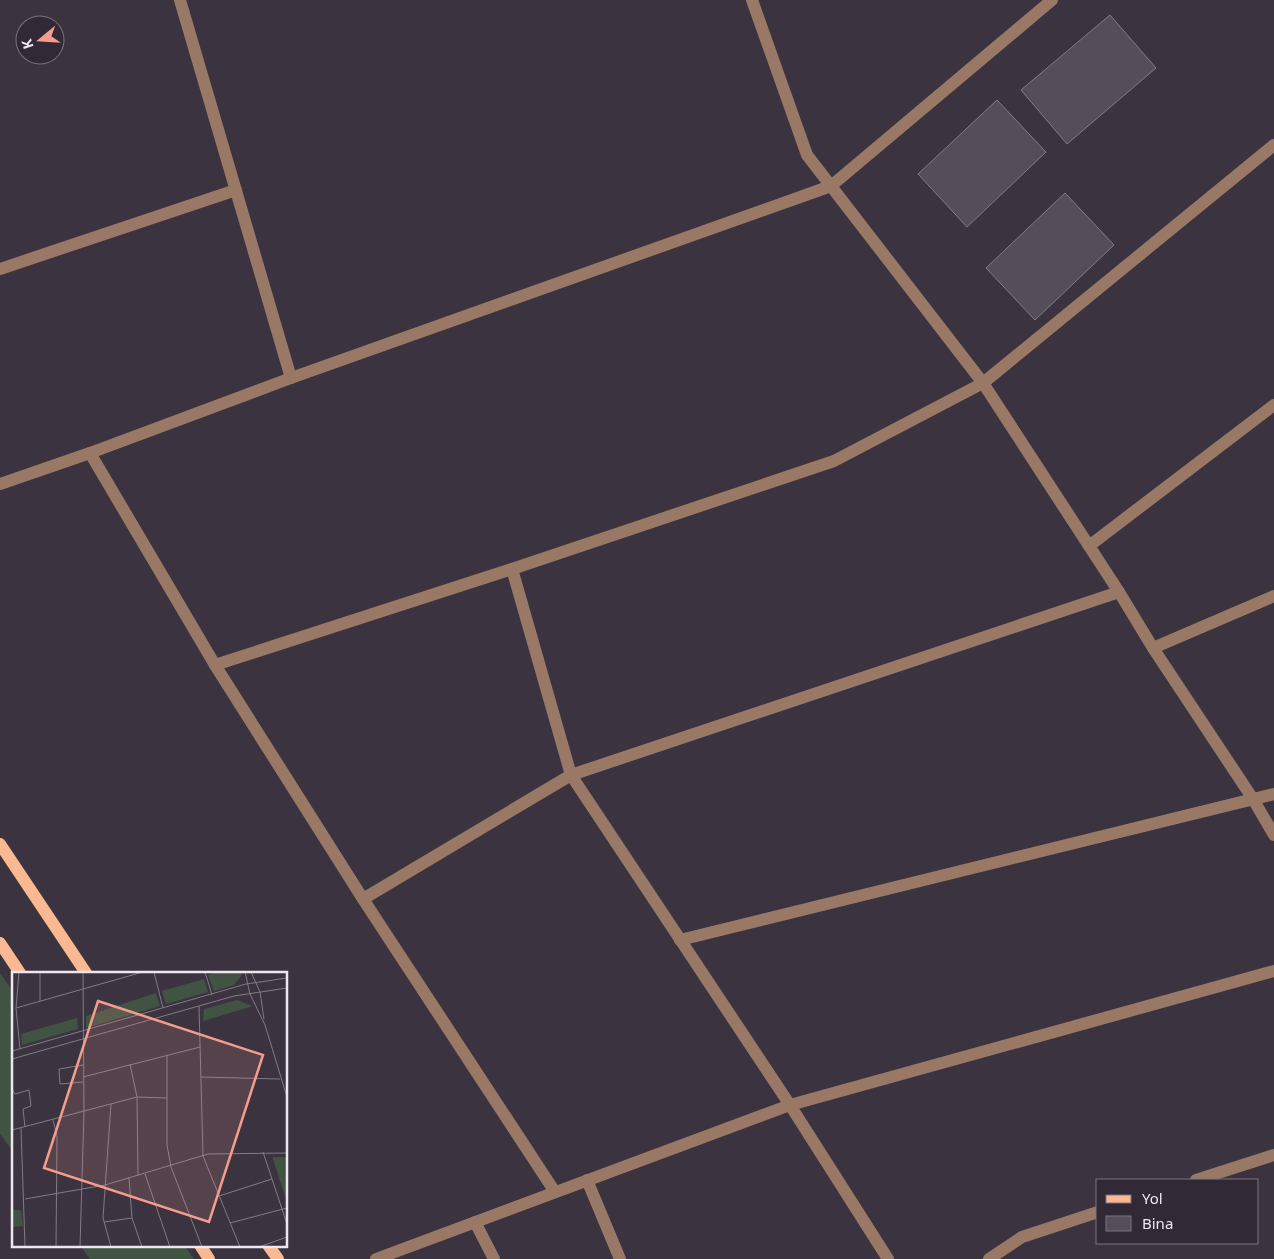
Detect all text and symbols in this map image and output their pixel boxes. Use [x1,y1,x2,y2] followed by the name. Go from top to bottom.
[15,15,65,65] north arrow
[16,36,38,52] text: K
[12,972,288,1246] inset map
[1096,1179,1259,1244] legend
[1142,1188,1163,1208] text: Yol
[1142,1213,1173,1233] text: Bina

